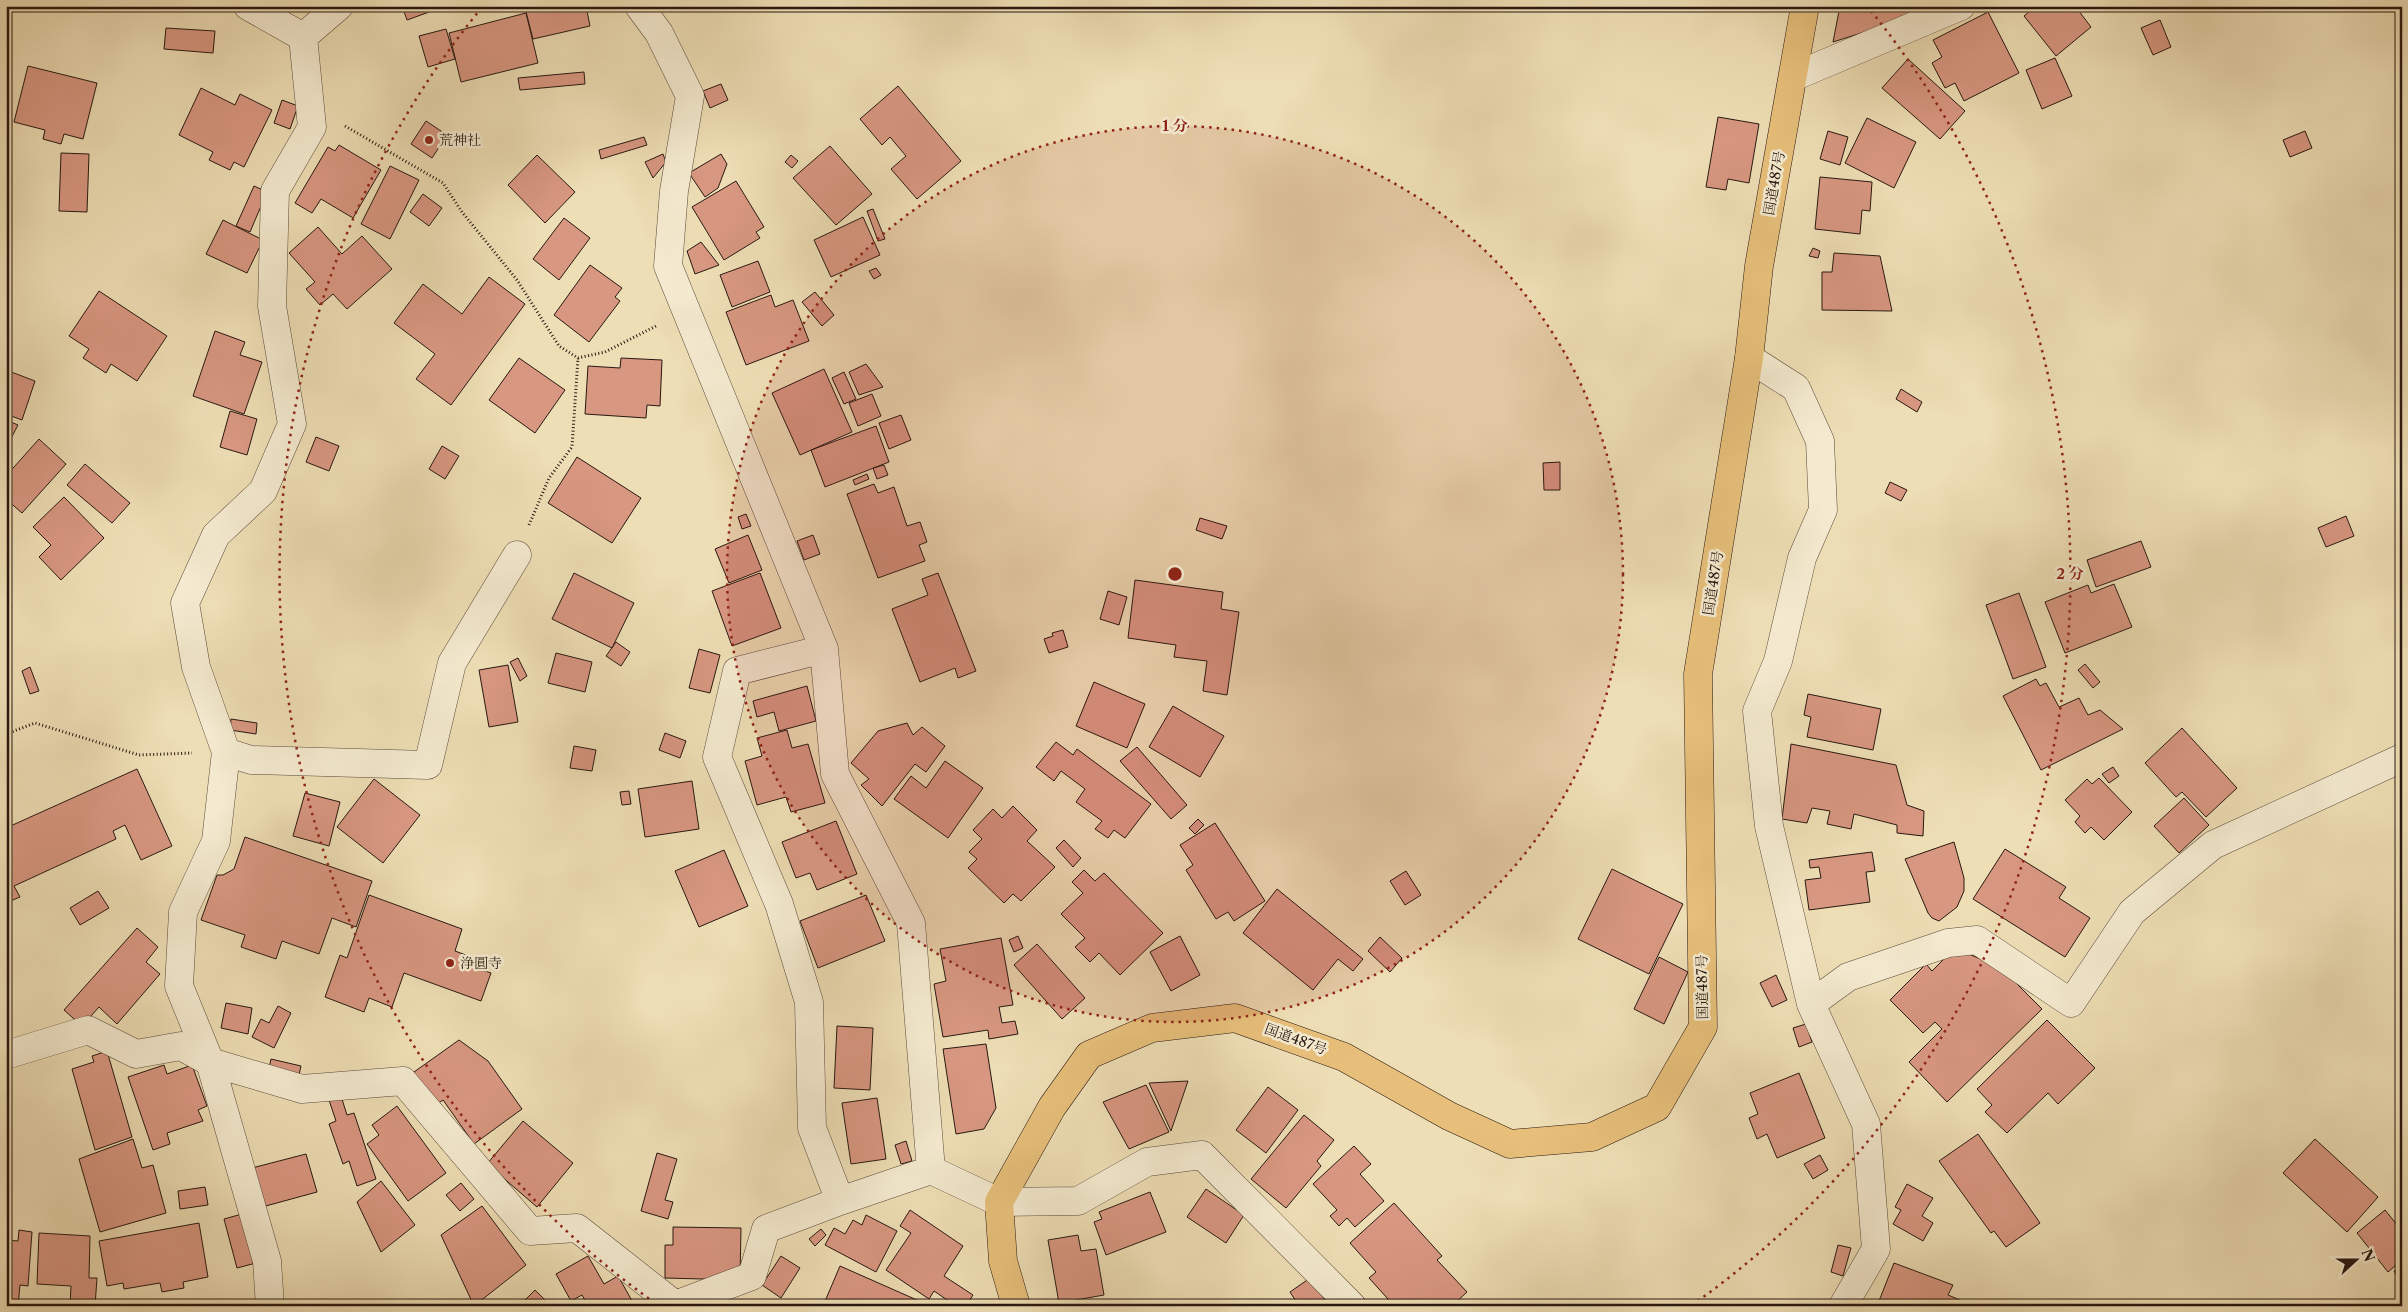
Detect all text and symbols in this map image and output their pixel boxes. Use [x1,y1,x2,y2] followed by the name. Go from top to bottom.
[1162,116,1188,135] text: 1 分
[439,131,481,149] place label: 荒神社
[423,134,435,146] marker: 荒神社
[1759,149,1789,217] street label: 国道487号
[1699,549,1727,617] street label: 国道487号
[2056,564,2084,583] text: 2 分
[1166,565,1184,583] centre of rings
[460,954,502,972] place label: 浄圓寺
[1692,954,1712,1020] street label: 国道487号
[444,957,456,969] marker: 浄圓寺
[1262,1019,1330,1059] street label: 国道487号
[2330,1234,2380,1284] north arrow
[2358,1246,2379,1264] text: N

